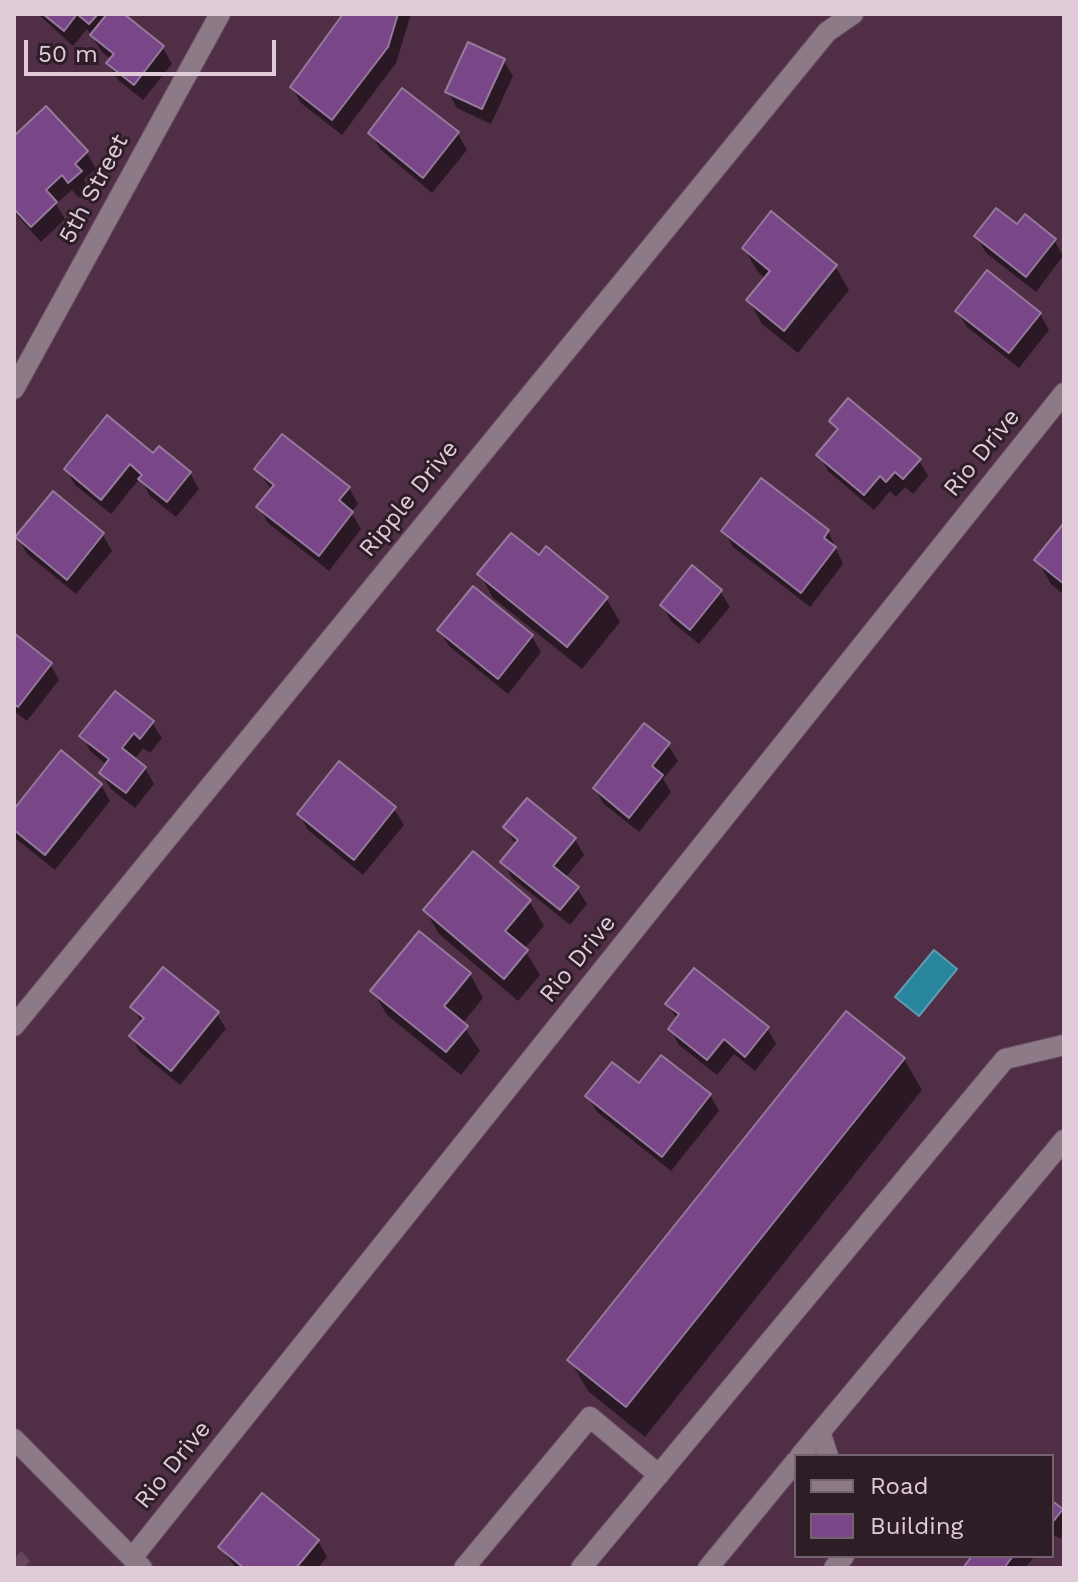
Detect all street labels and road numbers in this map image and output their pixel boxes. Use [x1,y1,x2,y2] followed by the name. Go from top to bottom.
[53,130,135,248] street label: 5th Street
[938,403,1026,503] street label: Rio Drive
[353,435,465,563] street label: Ripple Drive
[534,909,622,1009] street label: Rio Drive
[129,1415,217,1515] street label: Rio Drive

